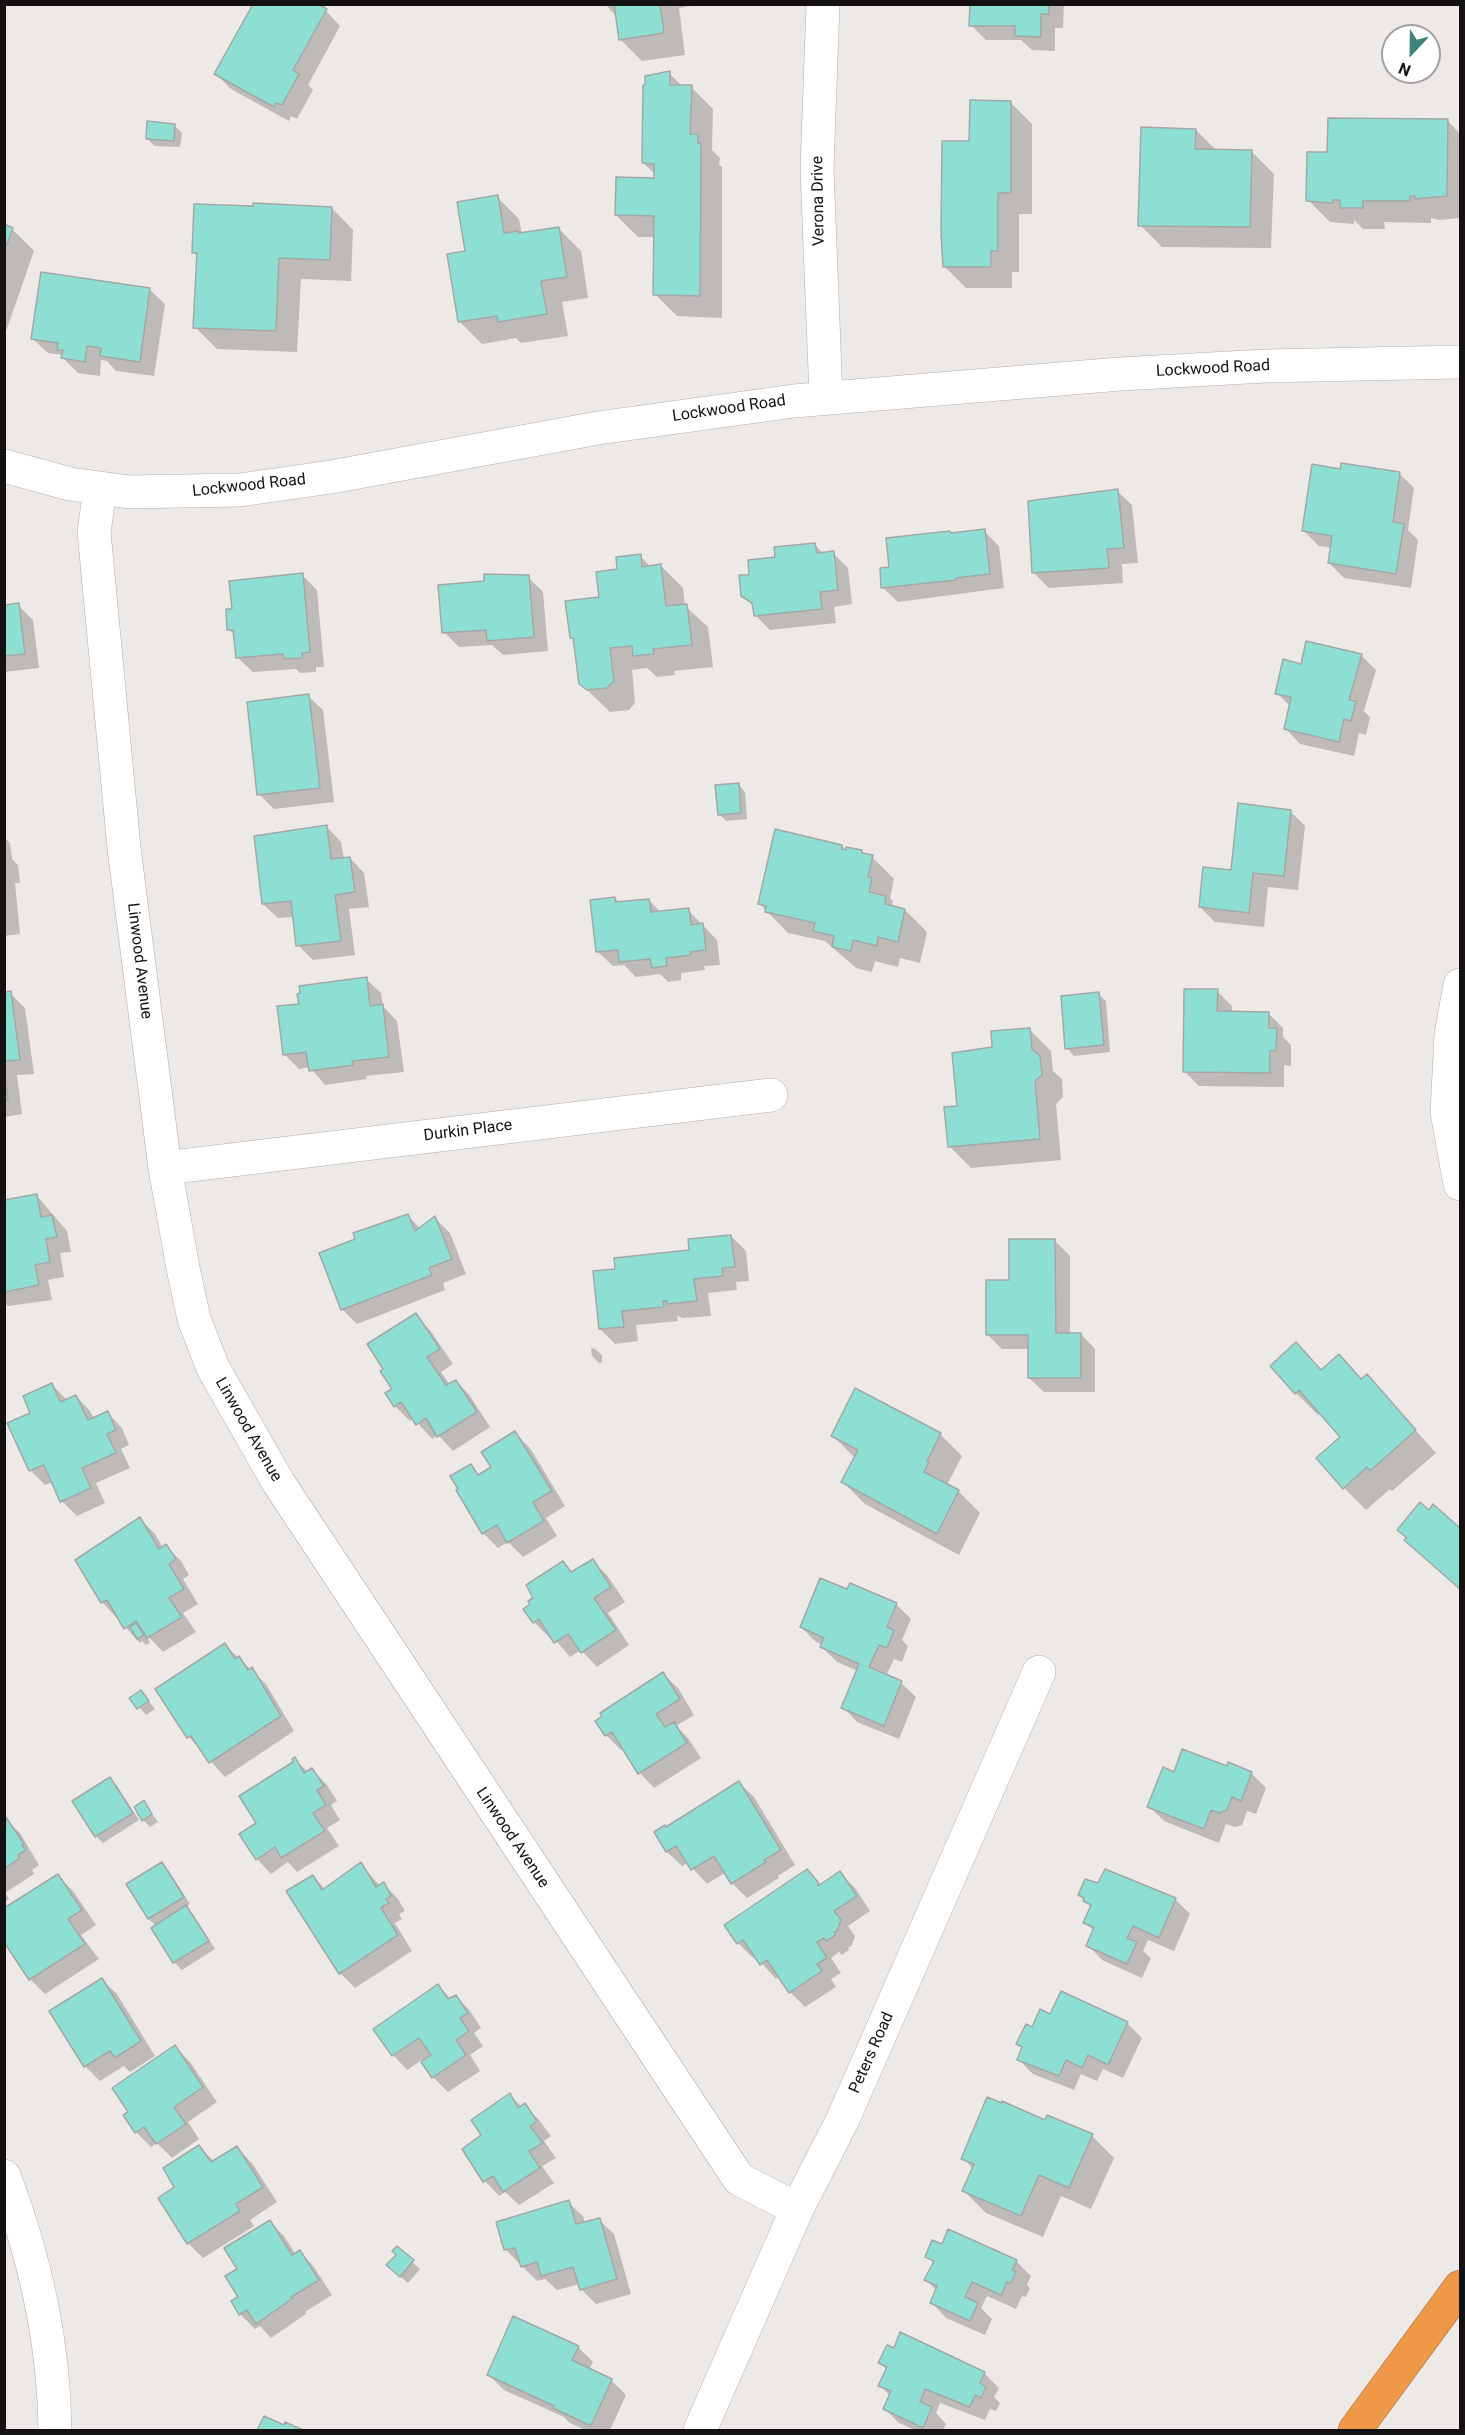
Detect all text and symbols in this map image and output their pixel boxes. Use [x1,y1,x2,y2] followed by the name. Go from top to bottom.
[1381,24,1441,84] north arrow
[1396,58,1414,80] text: N
[809,156,829,246] street label: Verona Drive
[1155,356,1271,382] street label: Lockwood Road
[671,392,787,426] street label: Lockwood Road
[191,470,307,502] street label: Lockwood Road
[122,902,156,1020] street label: Linwood Avenue
[423,1116,513,1146] street label: Durkin Place
[210,1375,286,1485] street label: Linwood Avenue
[471,1784,553,1892] street label: Linwood Avenue
[846,2010,898,2096] street label: Peters Road

